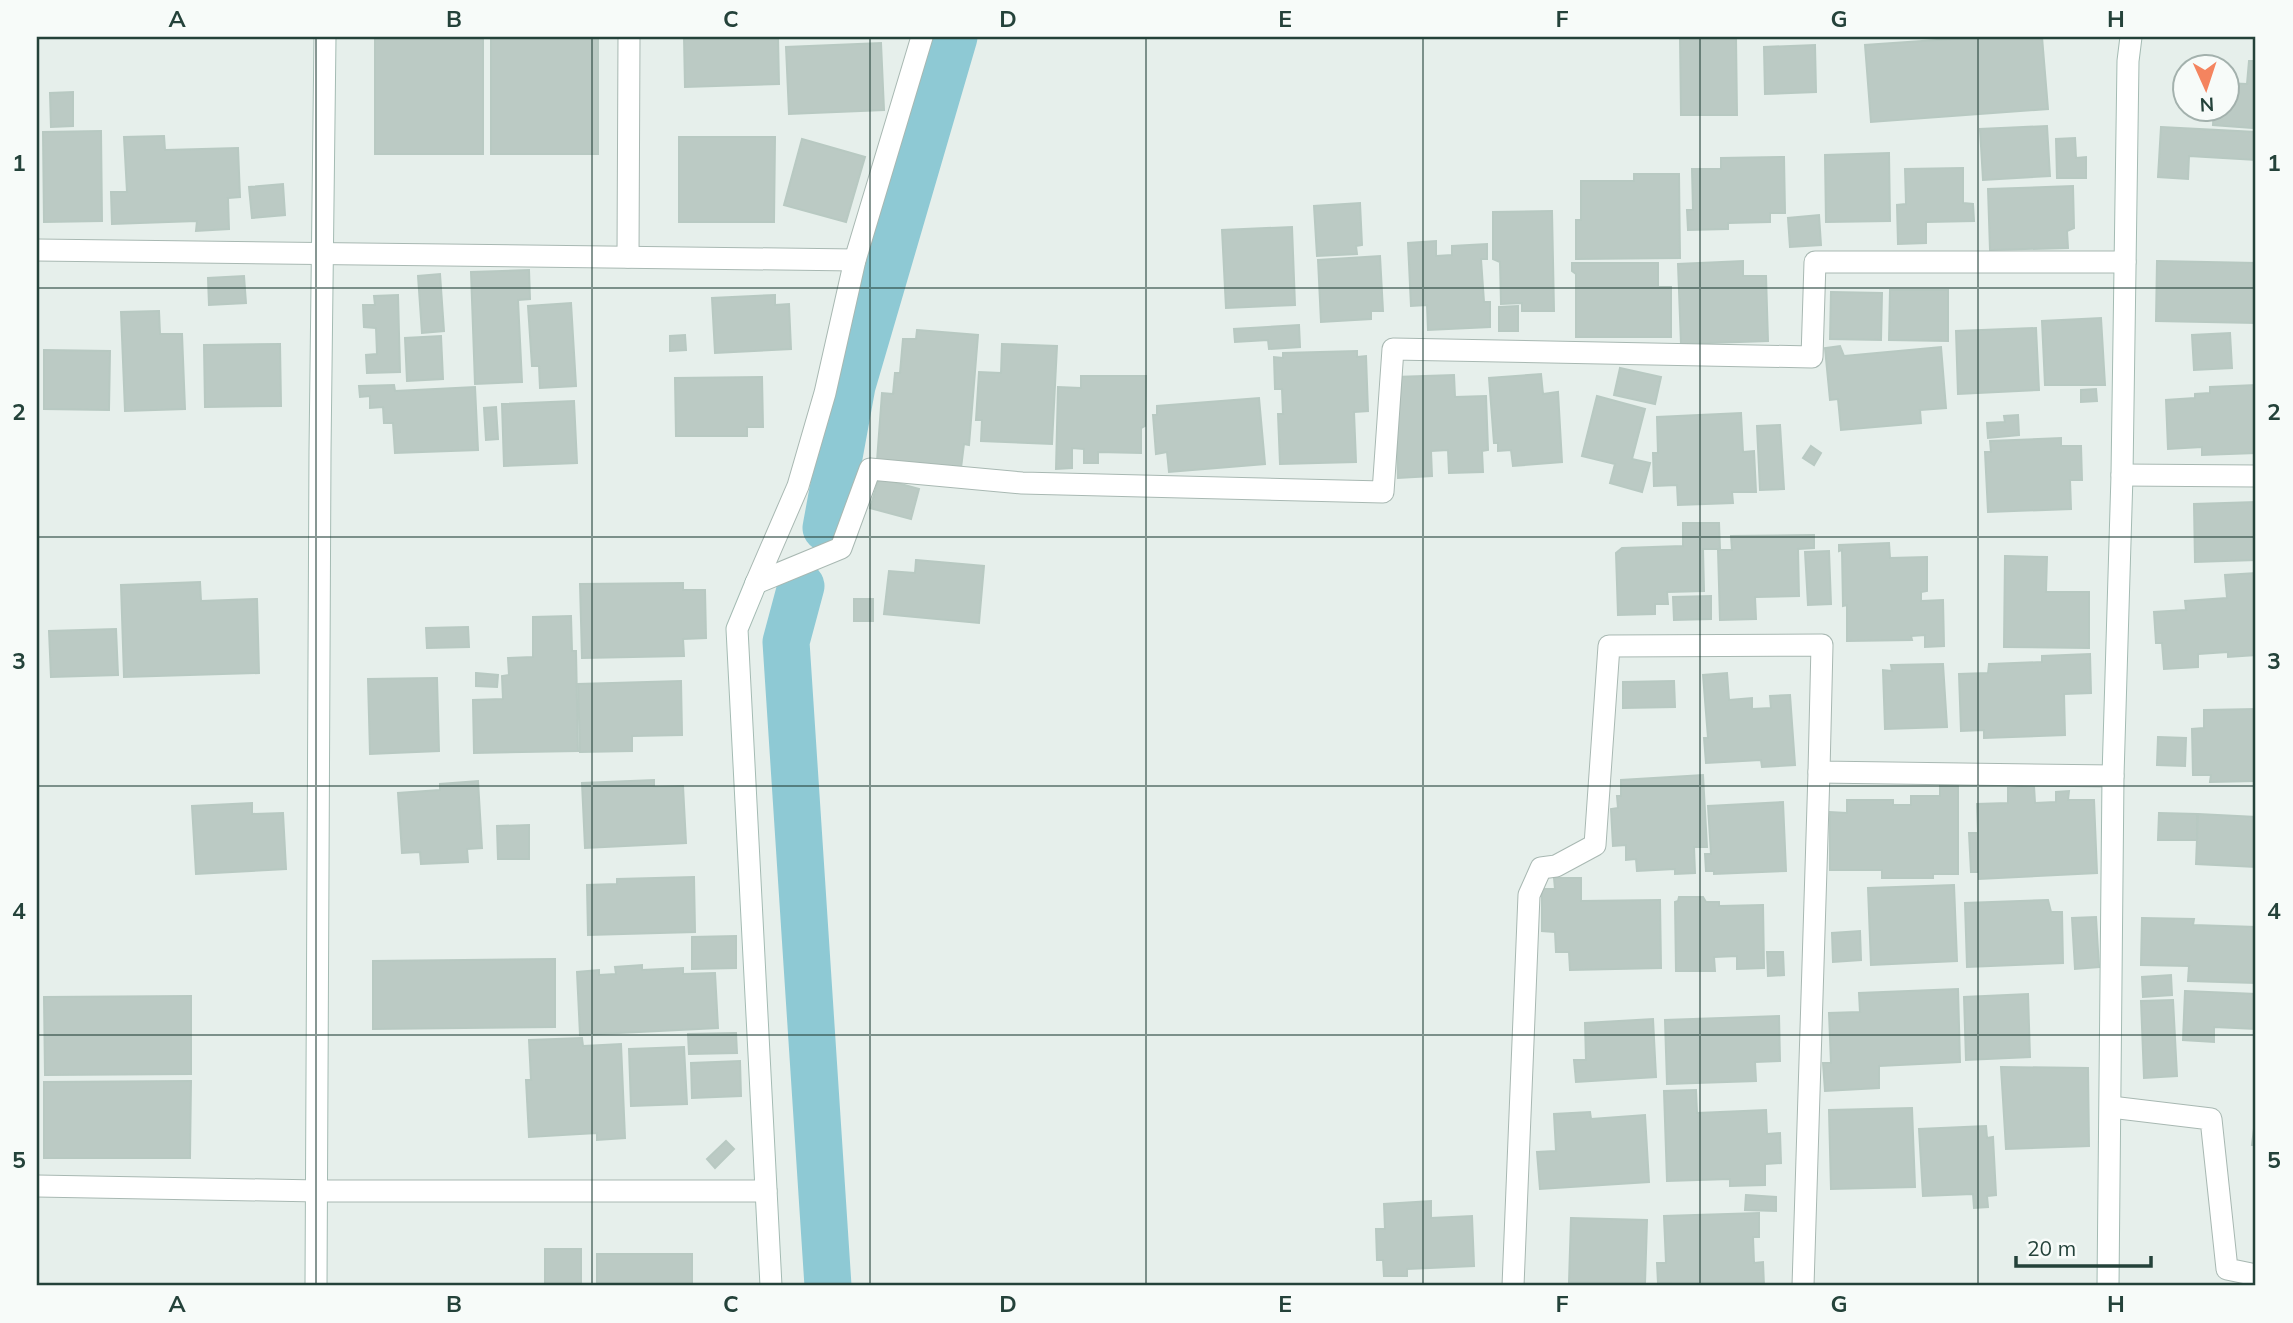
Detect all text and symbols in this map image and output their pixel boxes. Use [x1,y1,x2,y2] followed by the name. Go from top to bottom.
[168,4,186,33] text: A
[446,4,462,33] text: B
[723,4,739,33] text: C
[999,4,1017,33] text: D
[1278,4,1292,33] text: E
[1555,4,1569,33] text: F
[1830,4,1848,33] text: G
[2107,4,2125,33] text: H
[2170,52,2240,122] north arrow
[2199,93,2215,117] text: N
[12,148,26,177] text: 1
[2267,148,2281,177] text: 1
[12,397,26,426] text: 2
[2267,397,2281,426] text: 2
[12,646,26,675] text: 3
[2267,646,2281,675] text: 3
[12,896,26,925] text: 4
[2267,896,2281,925] text: 4
[12,1145,26,1174] text: 5
[2267,1145,2281,1174] text: 5
[2016,1225,2151,1269] scale bar
[2027,1235,2076,1261] text: 20 m
[168,1289,186,1318] text: A
[446,1289,462,1318] text: B
[723,1289,739,1318] text: C
[999,1289,1017,1318] text: D
[1278,1289,1292,1318] text: E
[1555,1289,1569,1318] text: F
[1830,1289,1848,1318] text: G
[2107,1289,2125,1318] text: H

